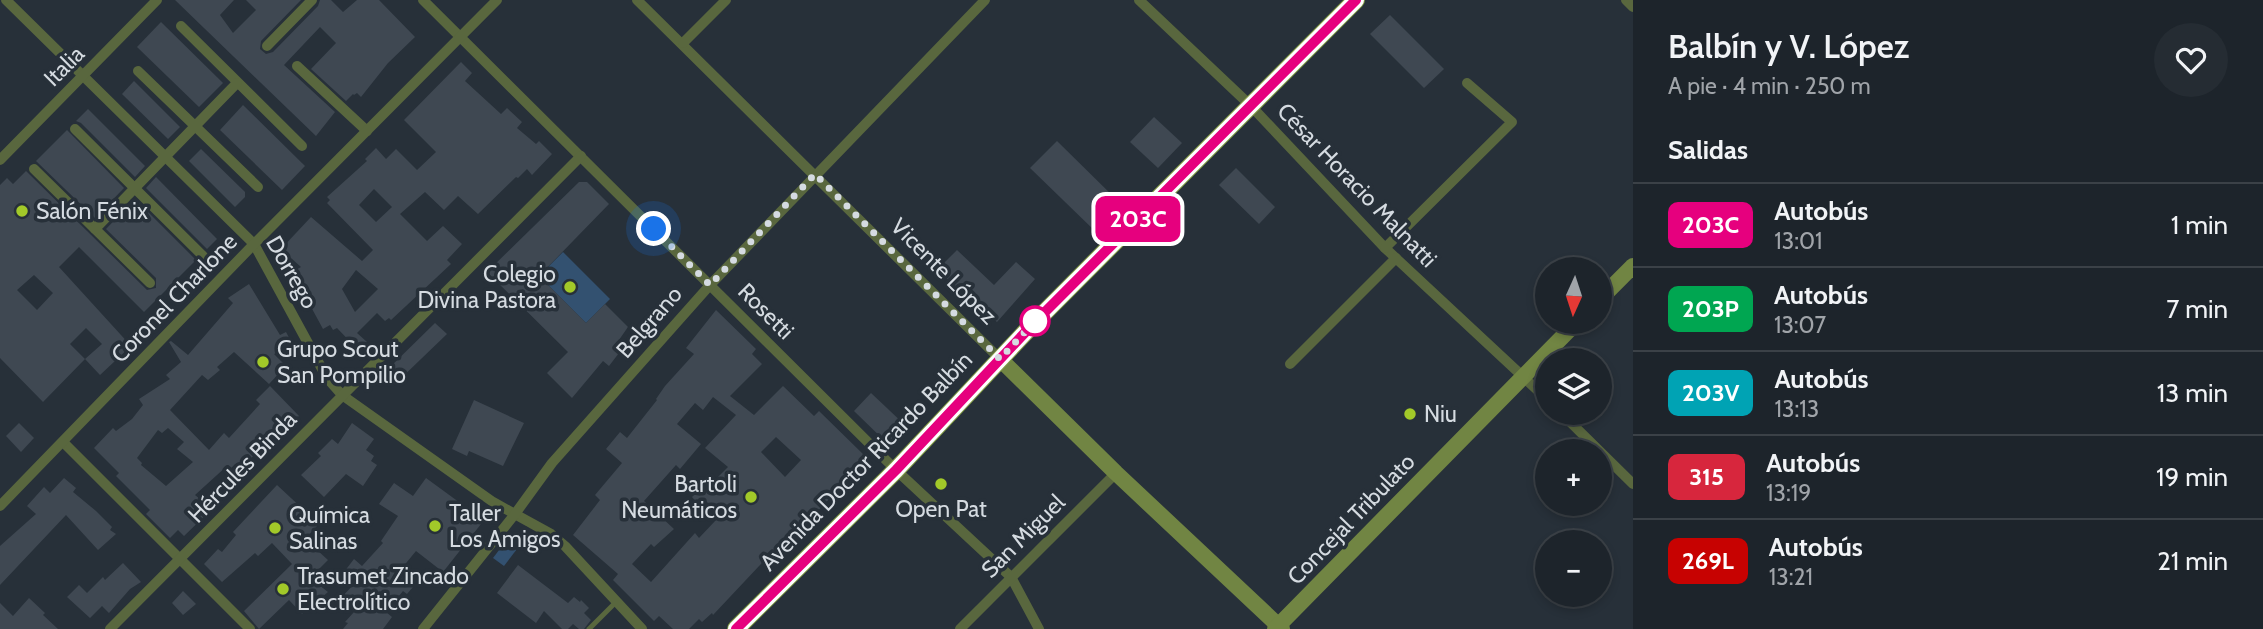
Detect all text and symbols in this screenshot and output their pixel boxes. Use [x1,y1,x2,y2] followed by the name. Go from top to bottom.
[2154,23,2228,97] button: heart
[1668,26,1909,66] text: Balbín y V. López
[38,40,90,92] street label: Italia
[1668,72,1871,100] text: A pie · 4 min · 250 m
[1271,97,1443,273] street label: César Horacio Malnatti
[1668,134,1748,166] text: Salidas
[1774,195,1868,227] text: Autobús
[1089,196,1187,242] line badge: 203C
[36,197,148,225] place label: Salón Fénix
[14,203,30,219] marker: Salón Fénix
[1109,204,1167,233] text: 203C
[2171,209,2228,241] text: 1 min
[1682,210,1739,239] text: 203C
[636,211,671,246] your location
[885,212,1003,330] street label: Vicente López
[105,227,243,368] street label: Coronel Charlone
[1774,227,1822,255] text: 13:01
[260,231,324,313] street label: Dorrego
[1535,257,1612,334] north arrow
[1535,257,1612,607] map controls
[417,260,556,314] place label: Colegio Divina Pastora
[732,277,800,345] street label: Rosetti
[562,279,578,295] marker: Colegio Divina Pastora
[1774,279,1868,311] text: Autobús
[610,280,688,364] street label: Belgrano
[2166,293,2228,325] text: 7 min
[1682,294,1739,323] text: 203P
[1020,306,1050,336] unlabelled marker
[1774,311,1826,339] text: 13:07
[277,335,406,389] place label: Grupo Scout San Pompilio
[754,346,978,576] street label: Avenida Doctor Ricardo Balbín
[1535,348,1612,425] button: layers
[255,354,271,370] marker: Grupo Scout San Pompilio
[1774,363,1869,395] text: Autobús
[2157,377,2228,409] text: 13 min
[1682,378,1739,407] text: 203V
[1774,395,1819,423] text: 13:13
[1424,400,1457,428] place label: Niu
[182,405,302,529] street label: Hércules Binda
[1402,406,1418,422] marker: Niu
[1535,439,1612,516] button: +
[1766,447,1860,479] text: Autobús
[1281,448,1421,590] street label: Concejal Tribulato
[2156,461,2228,493] text: 19 min
[1689,462,1724,491] text: 315
[621,470,737,524] place label: Bartoli Neumáticos
[933,476,949,492] marker: Open Pat
[1766,479,1811,507] text: 13:19
[975,488,1071,584] street label: San Miguel
[743,489,759,505] marker: Bartoli Neumáticos
[895,495,987,523] place label: Open Pat
[449,499,560,553] place label: Taller Los Amigos
[289,501,370,555] place label: Química Salinas
[427,518,443,534] marker: Taller Los Amigos
[267,520,283,536] marker: Química Salinas
[1535,530,1612,607] button: −
[1769,531,1863,563] text: Autobús
[2157,545,2228,577] text: 21 min
[1682,546,1734,575] text: 269L
[297,562,469,616] place label: Trasumet Zincado Electrolítico
[1769,563,1813,591] text: 13:21
[275,581,291,597] marker: Trasumet Zincado Electrolítico

